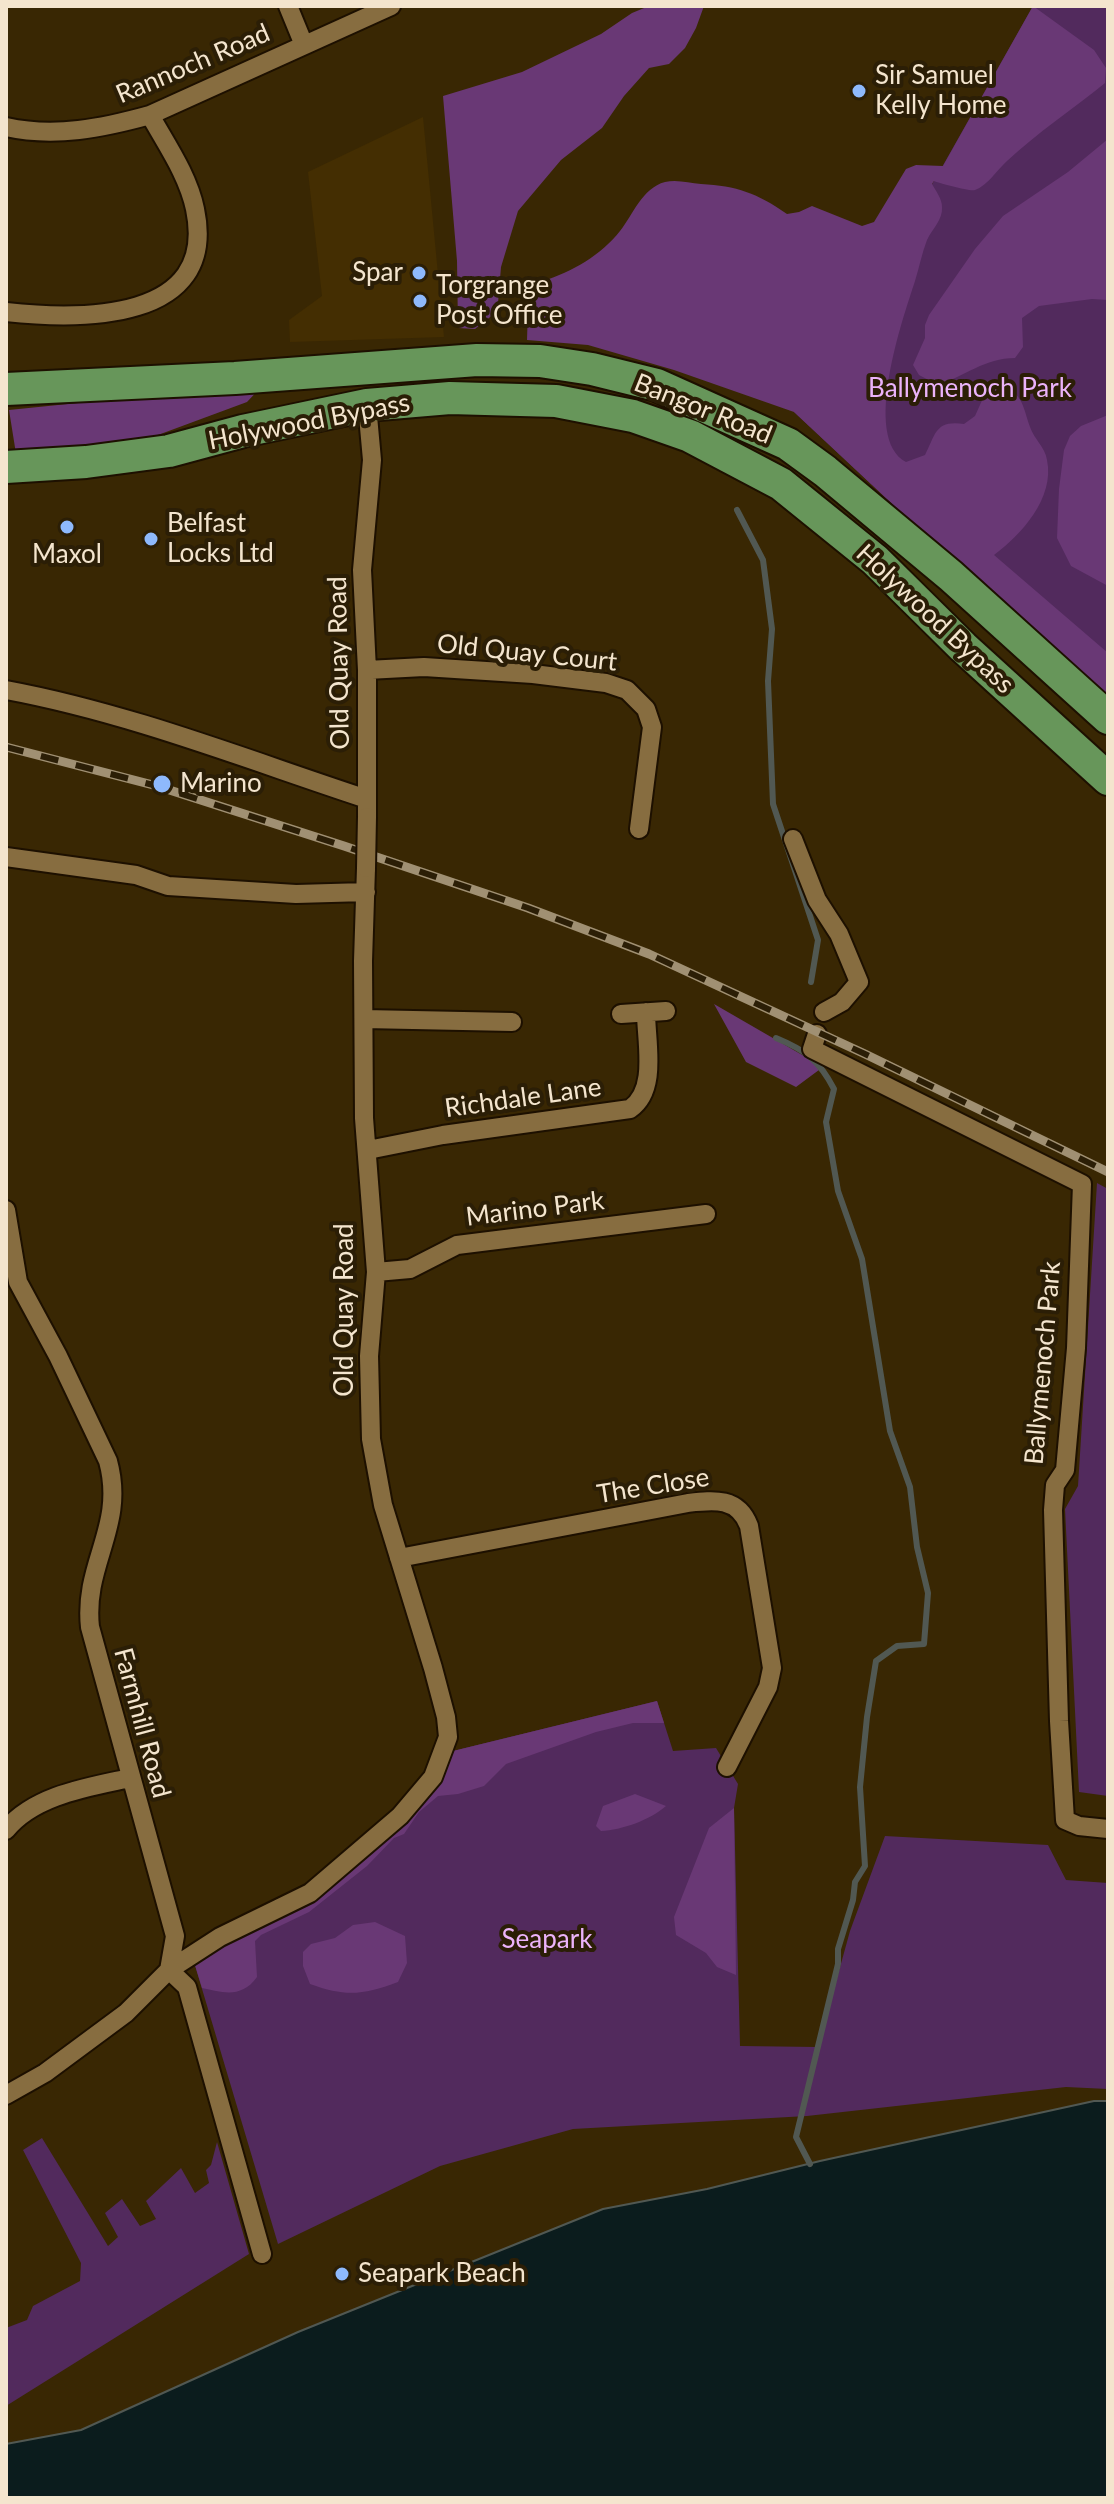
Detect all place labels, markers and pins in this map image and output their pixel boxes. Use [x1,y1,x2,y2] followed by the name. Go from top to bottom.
[875,60,1007,122] place label: Sir Samuel Kelly Home
[850,82,868,100] marker: Sir Samuel Kelly Home
[352,257,403,289] place label: Spar
[410,264,428,282] marker: Spar
[436,270,563,332] place label: Torgrange Post Office
[411,292,429,310] marker: Torgrange Post Office
[167,508,274,570] place label: Belfast Locks Ltd
[58,518,76,536] marker: Maxol
[142,530,160,548] marker: Belfast Locks Ltd
[32,539,102,571] place label: Maxol
[180,768,262,800] place label: Marino
[151,773,173,795] marker: Marino
[358,2258,526,2290] place label: Seapark Beach
[333,2265,351,2283] marker: Seapark Beach

